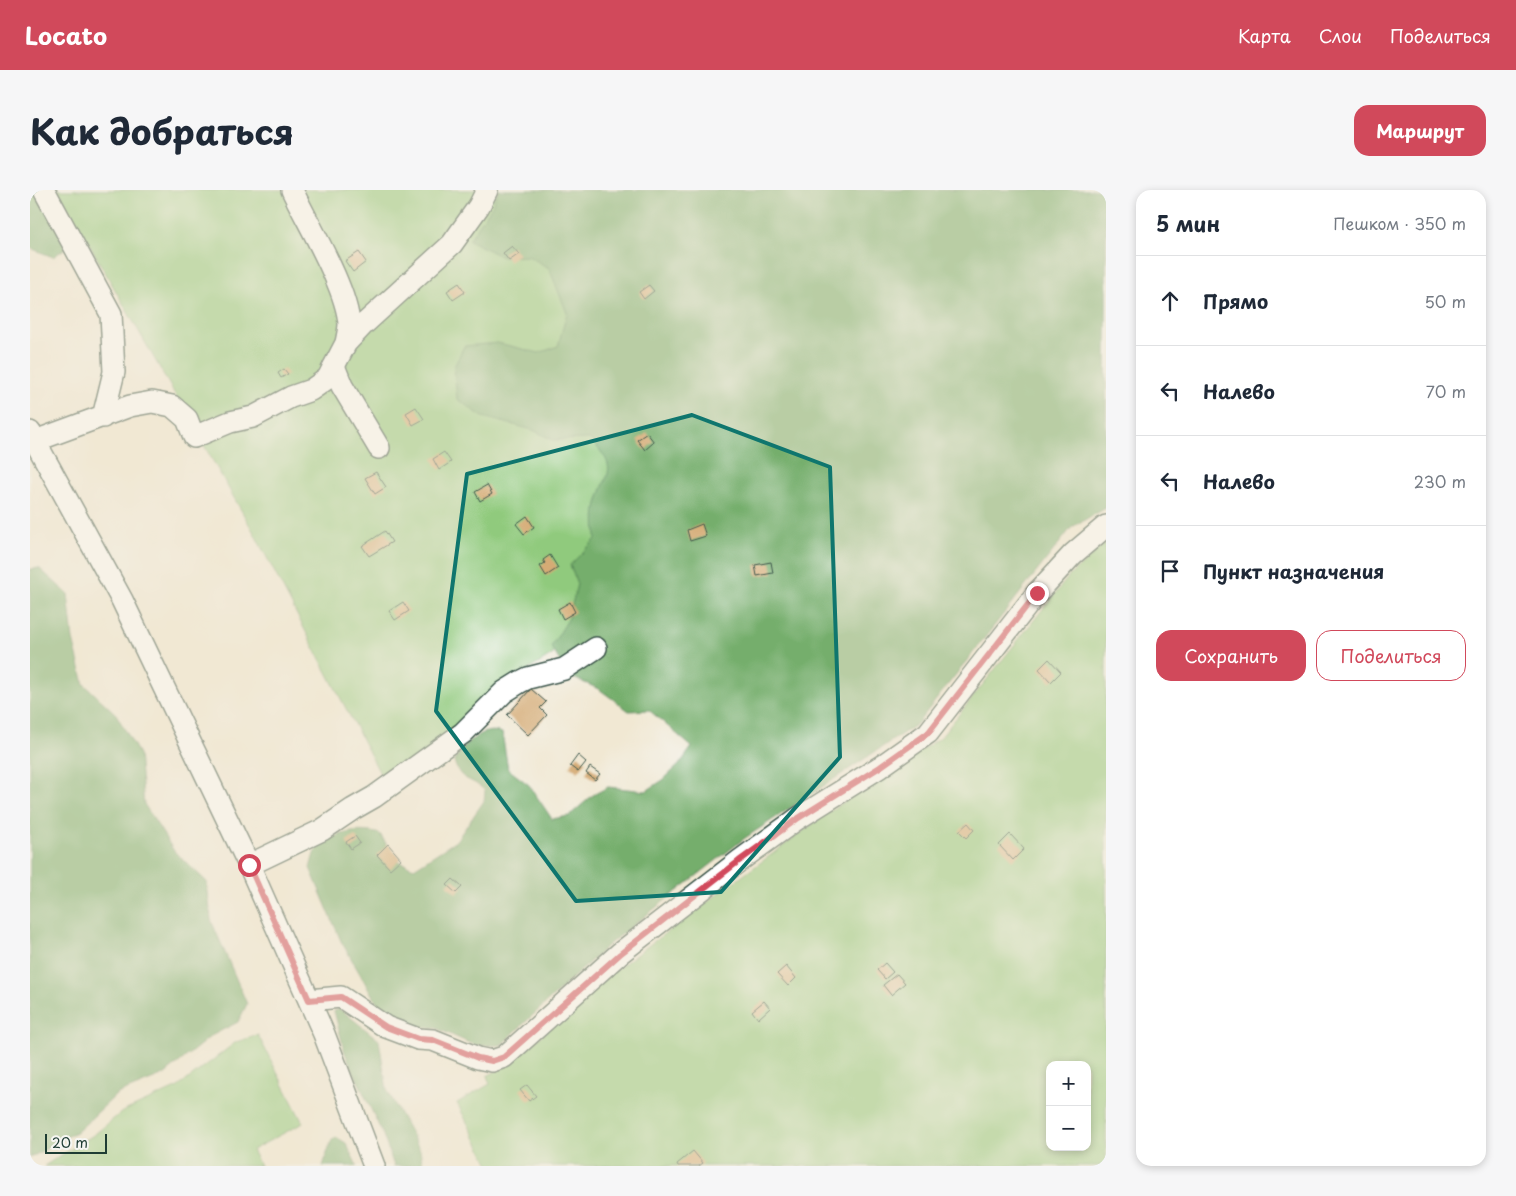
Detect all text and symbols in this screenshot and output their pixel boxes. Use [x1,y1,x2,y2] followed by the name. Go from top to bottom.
[25,17,107,53] text: Locato
[1238,22,1291,49] text: Карта
[1319,22,1362,49] text: Слои
[1390,22,1491,49] text: Поделиться
[30,104,294,157] text: Как добраться
[1354,105,1486,156] button: Маршрут
[1156,207,1220,239] text: 5 мин
[1333,211,1466,235] text: Пешком · 350 m
[1156,287,1184,315] icon: ahead
[1203,287,1268,315] text: Прямо
[1425,289,1466,313] text: 50 m
[1156,377,1184,405] icon: left
[1203,377,1275,405] text: Налево
[1426,379,1466,403] text: 70 m
[1156,467,1184,495] icon: left
[1203,467,1275,495] text: Налево
[1414,469,1466,493] text: 230 m
[1156,557,1184,585] icon: arrive
[1203,557,1384,585] text: Пункт назначения
[1026,582,1049,605] route end
[1156,630,1306,681] button: Сохранить
[1316,630,1466,681] button: Поделиться
[238,854,261,877] route start
[1046,1061,1091,1151] map controls
[1046,1061,1091,1106] button: +
[1046,1106,1091,1151] button: −
[45,1131,108,1154] scale bar
[52,1132,88,1153] text: 20 m

